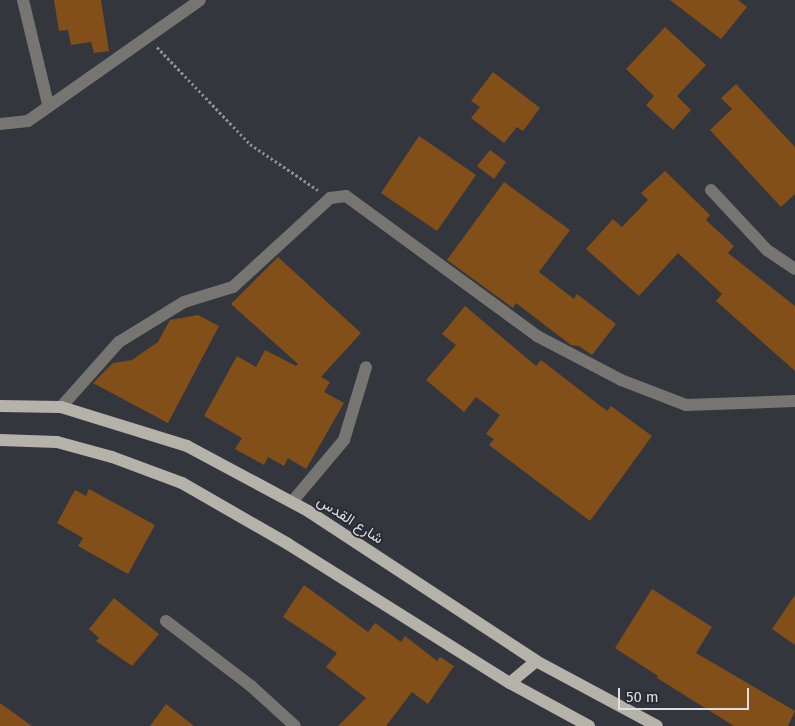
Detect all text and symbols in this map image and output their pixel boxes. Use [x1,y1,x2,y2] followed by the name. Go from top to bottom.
[314,492,386,548] street label: شارع القدس
[620,678,751,710] scale bar
[626,688,659,706] text: 50 m

